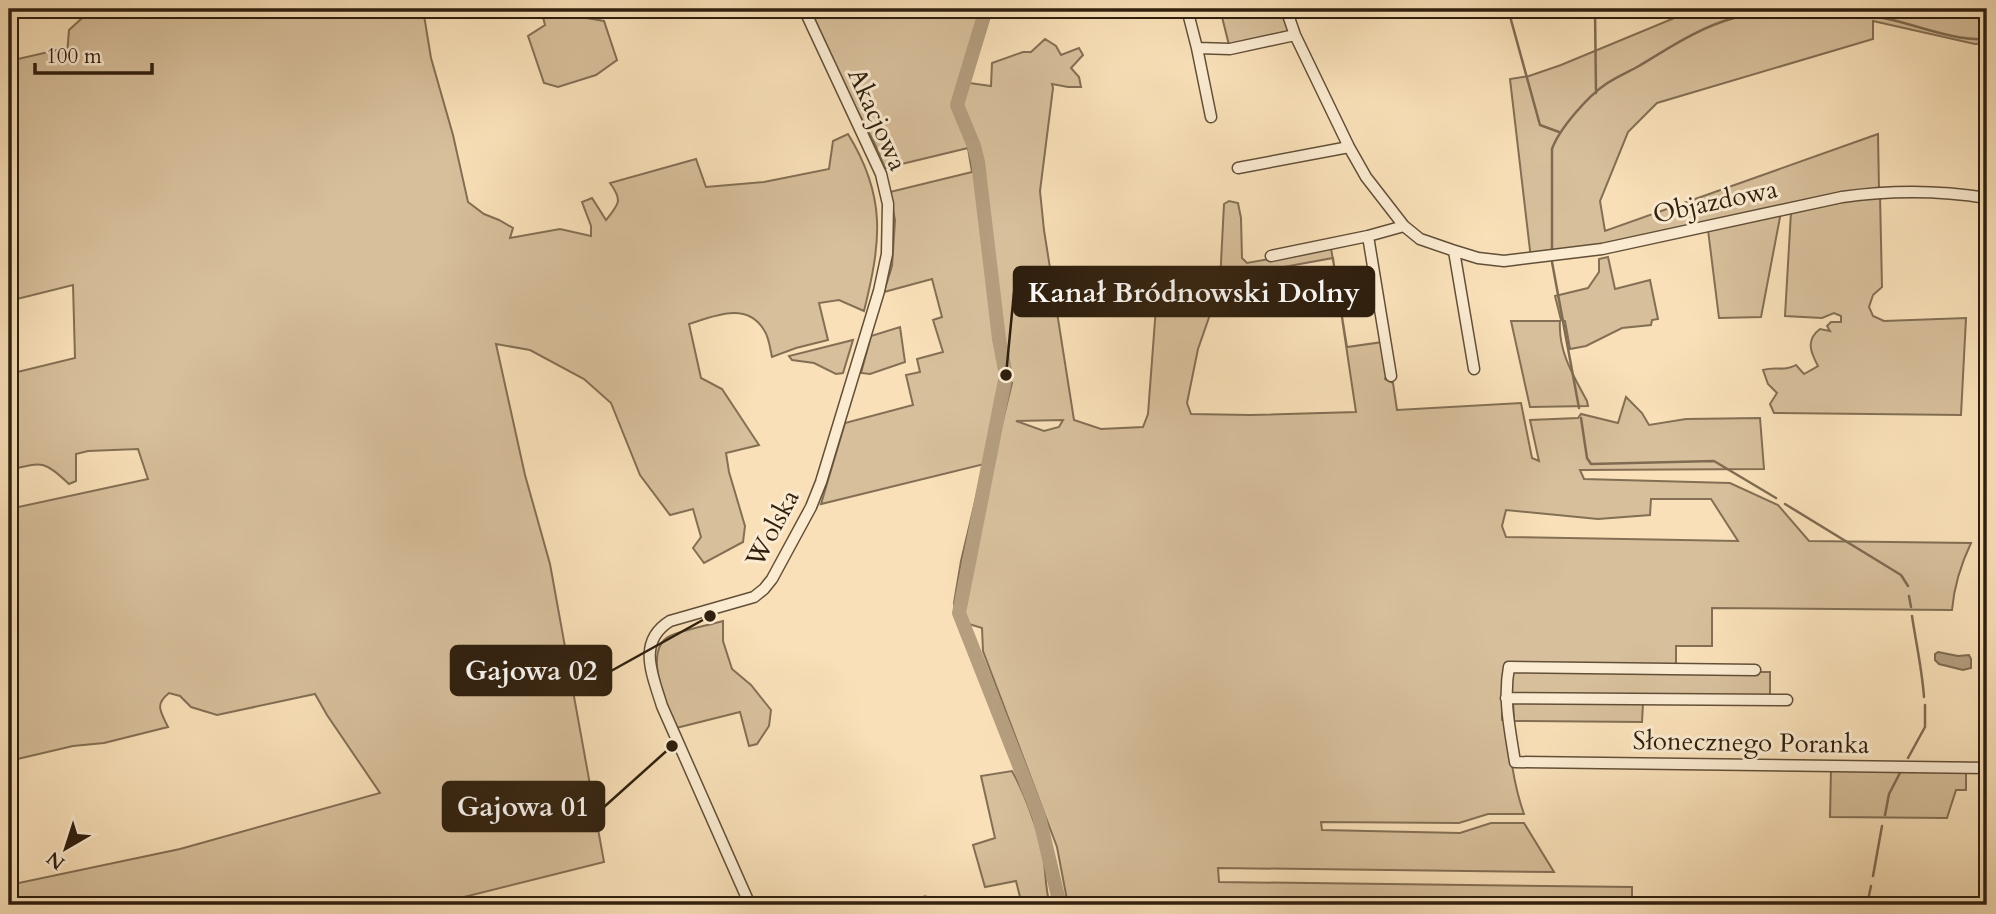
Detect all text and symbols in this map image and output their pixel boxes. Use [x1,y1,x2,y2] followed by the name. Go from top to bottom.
[35,32,152,76] scale bar
[46,42,102,71] text: 100 m
[839,62,916,176] street label: Akacjowa
[1650,171,1781,232] street label: Objazdowa
[1014,267,1374,316] callout: Kanał Bródnowski Dolny
[1028,274,1360,312] text: Kanał Bródnowski Dolny
[737,483,807,574] street label: Wolska
[451,646,611,695] callout: Gajowa 02
[465,652,597,690] text: Gajowa 02
[1632,723,1870,762] street label: Słonecznego Poranka
[443,782,604,831] callout: Gajowa 01
[457,788,589,826] text: Gajowa 01
[32,813,102,883] north arrow
[41,845,71,876] text: N

